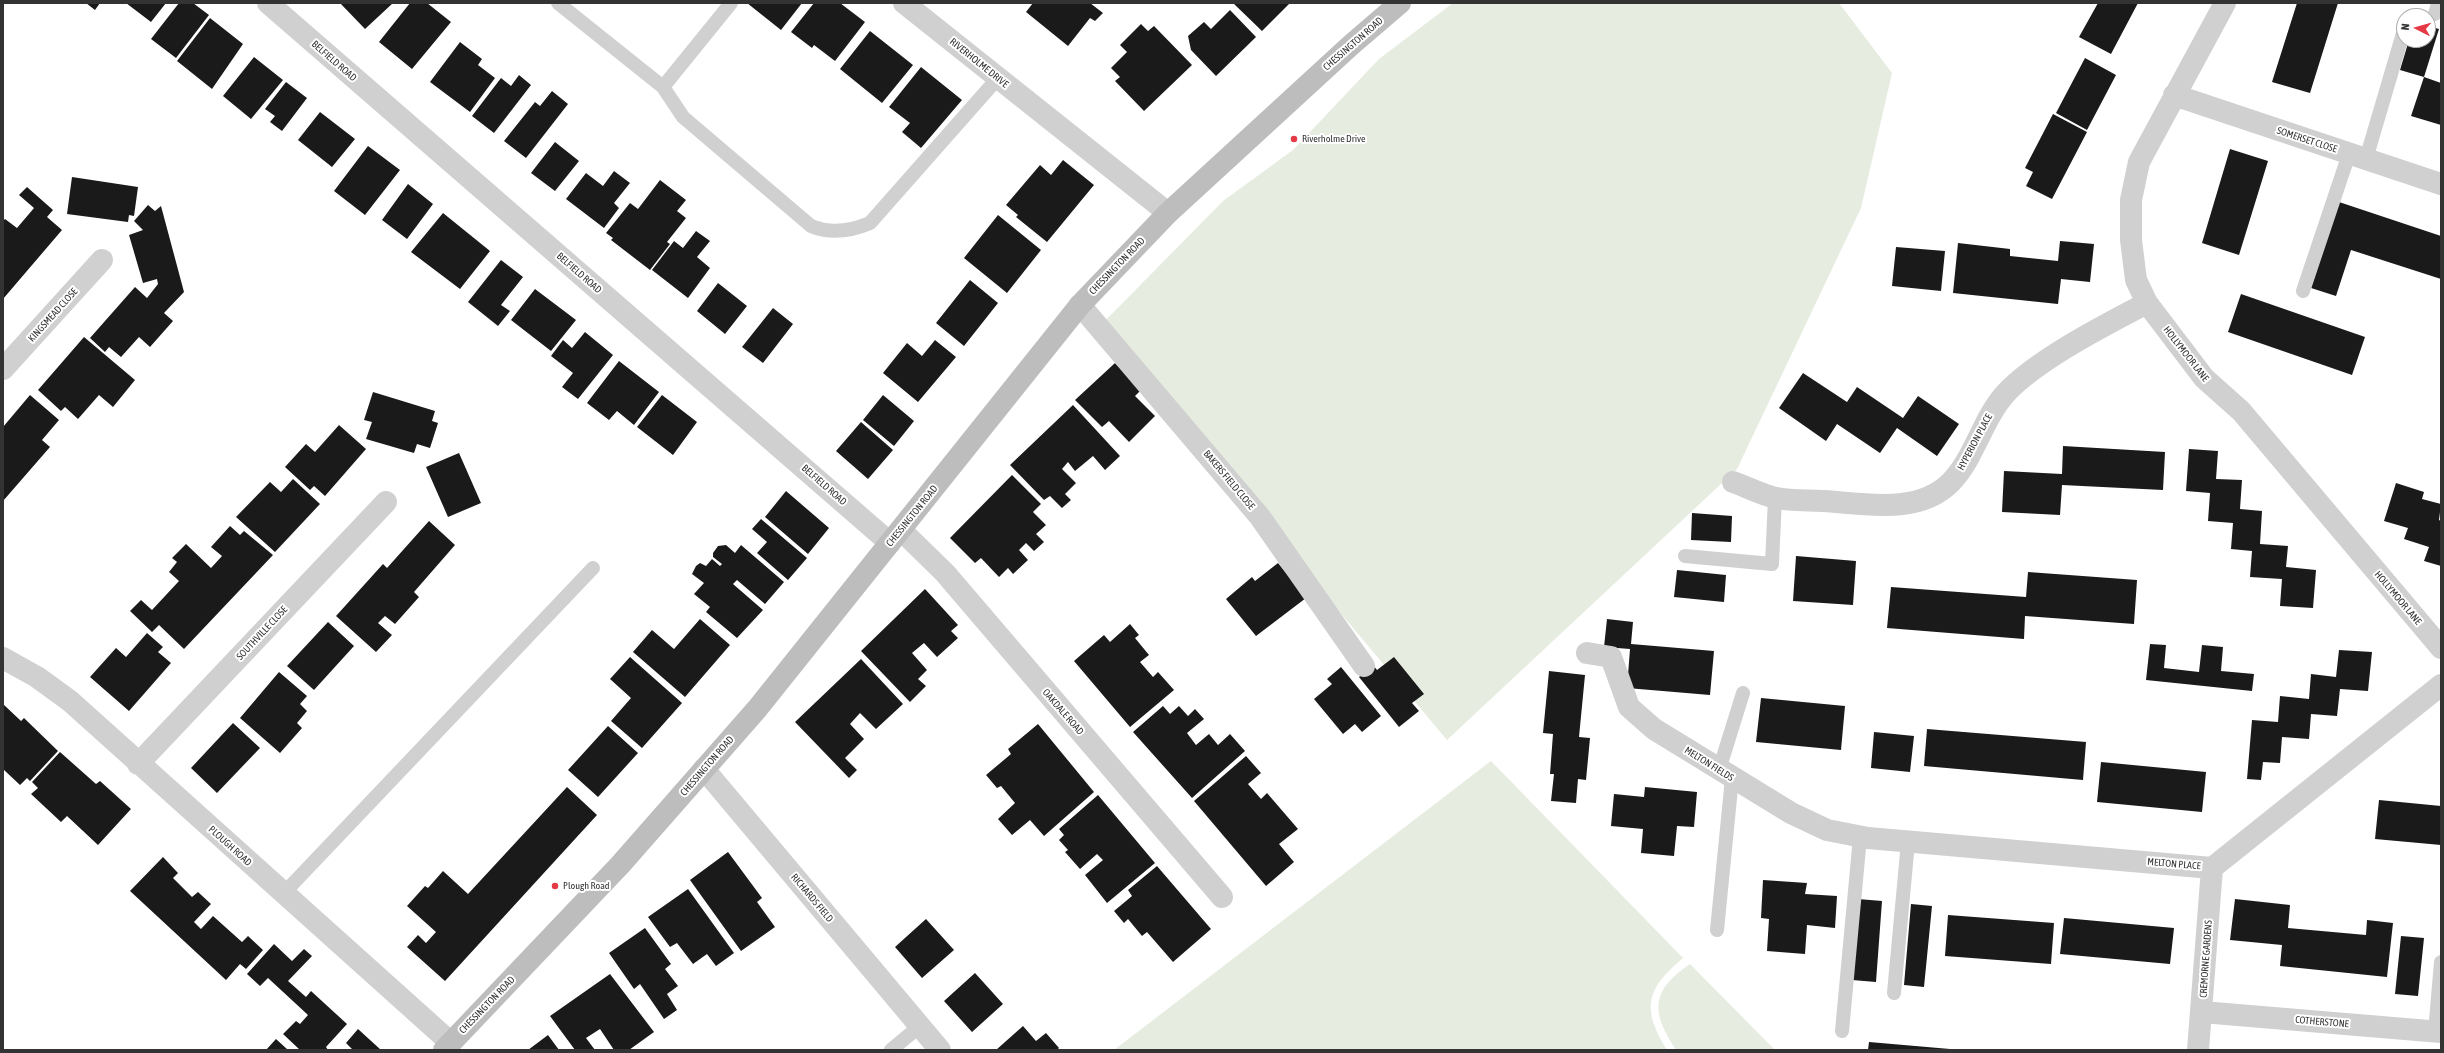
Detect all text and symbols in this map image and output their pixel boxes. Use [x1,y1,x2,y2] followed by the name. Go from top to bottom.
[2396,8,2436,48] north arrow
[1321,15,1385,73] street label: CHESSINGTON ROAD
[2399,23,2411,31] text: N
[947,36,1011,90] street label: RIVERHOLME DRIVE
[309,38,359,84] street label: BELFIELD ROAD
[2275,125,2339,155] street label: SOMERSET CLOSE
[1302,133,1366,145] place label: Riverholme Drive
[1289,134,1299,144] marker: Riverholme Drive
[1087,235,1147,297] street label: CHESSINGTON ROAD
[554,250,604,296] street label: BELFIELD ROAD
[26,286,80,344] street label: KINGSMEAD CLOSE
[2161,324,2211,384] street label: HOLLYMOOR LANE
[1955,412,1995,472] street label: HYPERION PLACE
[1201,448,1257,512] street label: BAKERS FIELD CLOSE
[799,462,849,508] street label: BELFIELD ROAD
[884,483,940,549] street label: CHESSINGTON ROAD
[2372,569,2424,627] street label: HOLLYMOOR LANE
[234,604,290,662] street label: SOUTHVILLE CLOSE
[1040,687,1086,737] street label: OAKDALE ROAD
[678,734,736,798] street label: CHESSINGTON ROAD
[1682,744,1736,784] street label: MELTON FIELDS
[206,823,254,869] street label: PLOUGH ROAD
[2147,856,2201,872] street label: MELTON PLACE
[788,871,836,925] street label: RICHARDS FIELD
[563,880,610,892] place label: Plough Road
[550,881,560,891] marker: Plough Road
[2197,920,2215,998] street label: CREMORNE GARDENS
[457,974,517,1036] street label: CHESSINGTON ROAD
[2295,1014,2349,1030] street label: COTHERSTONE

